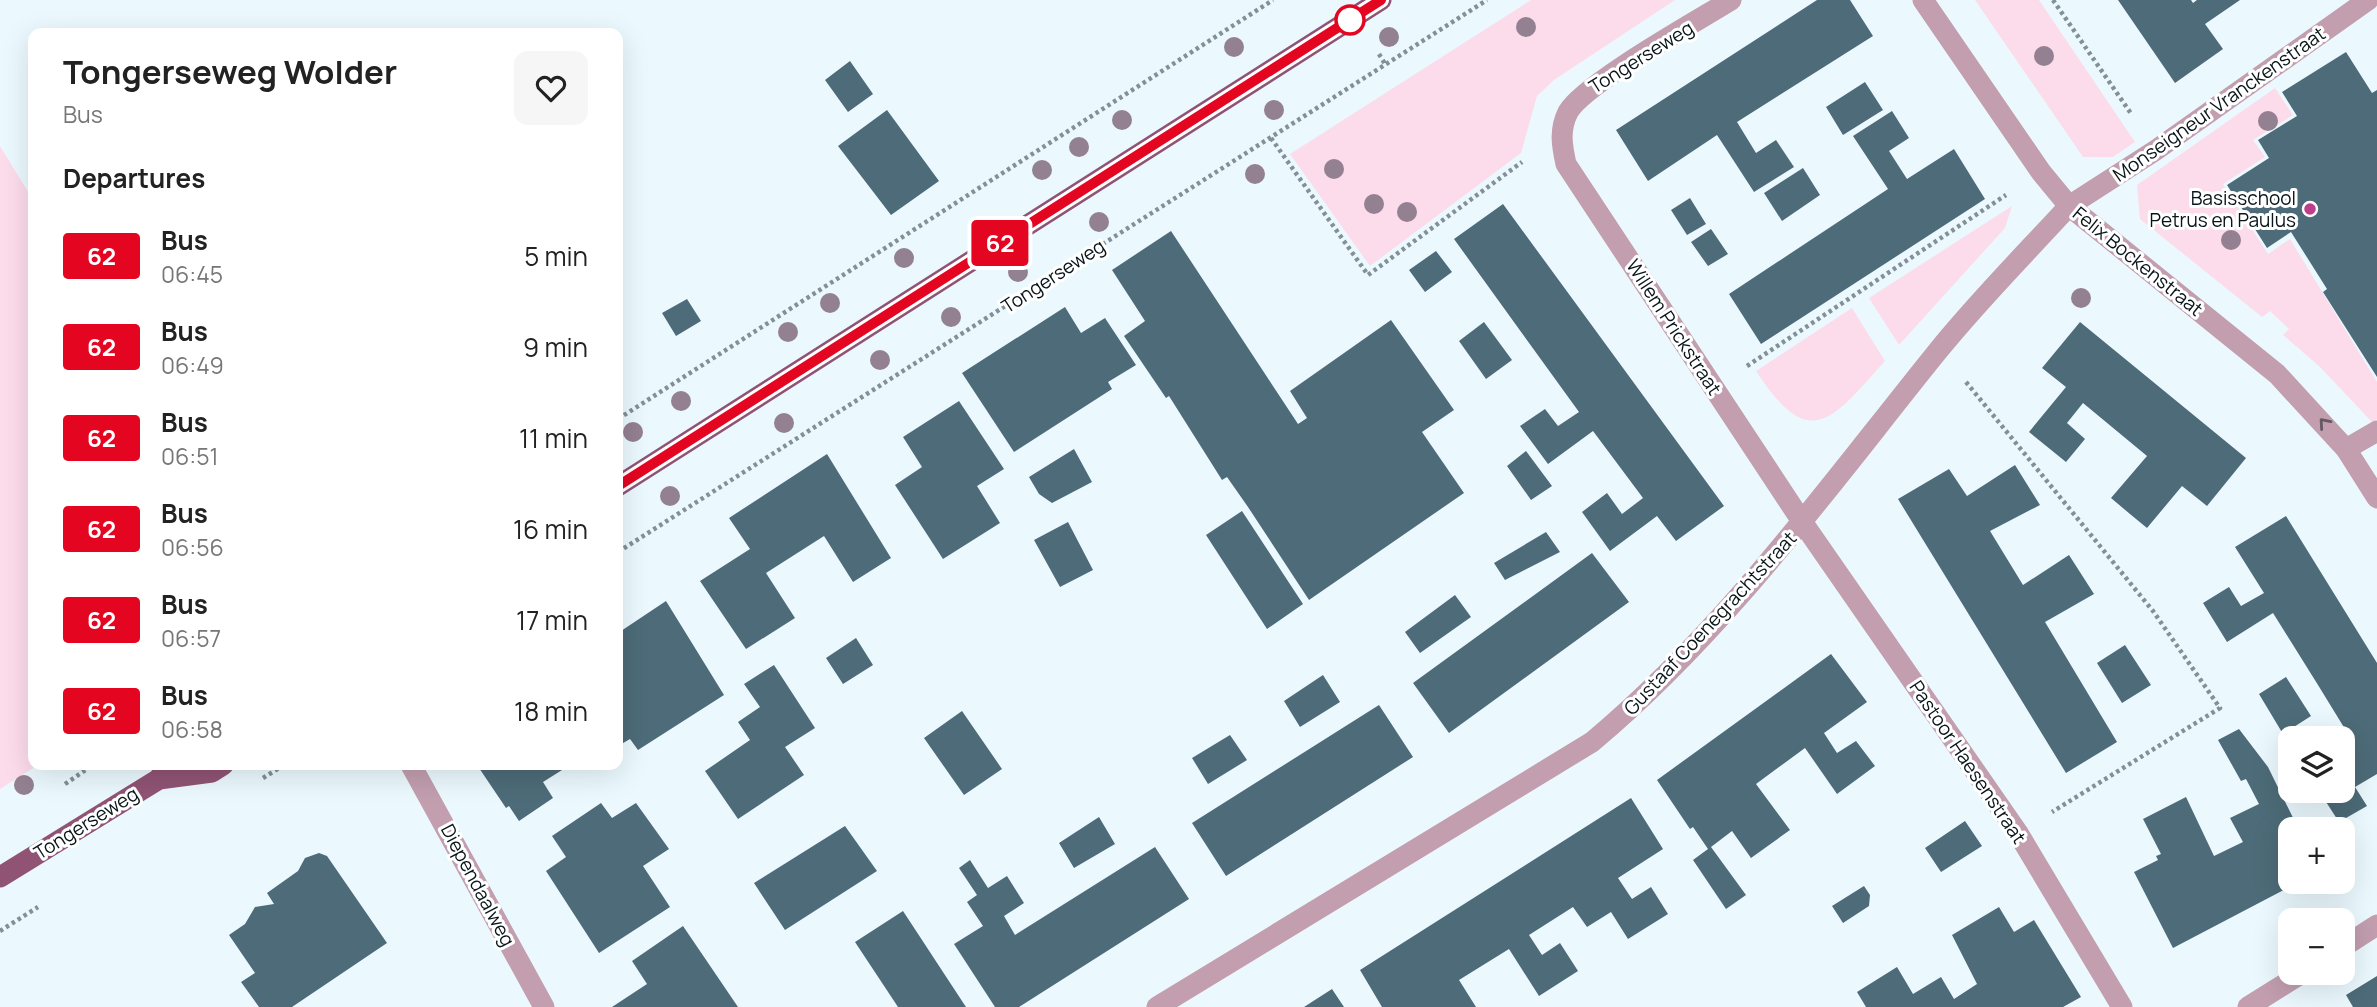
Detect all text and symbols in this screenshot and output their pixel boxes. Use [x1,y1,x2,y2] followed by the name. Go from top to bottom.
[1335,5,1365,35] unlabelled marker
[1584,15,1698,99] street label: Tongerseweg
[2108,21,2330,187] street label: Monseigneur Vranckenstraat
[63,49,397,94] text: Tongerseweg Wolder
[514,51,588,125] button: heart
[63,98,103,130] text: Bus
[63,160,205,196] text: Departures
[2149,185,2296,233] place label: Basisschool Petrus en Paulus
[2067,200,2209,322] street label: Felix Bockenstraat
[2302,201,2318,217] marker: Basisschool Petrus en Paulus
[968,220,1032,266] line badge: 62
[161,222,208,258] text: Bus
[985,226,1015,259] text: 62
[996,233,1110,319] street label: Tongerseweg
[524,238,588,274] text: 5 min
[87,239,116,272] text: 62
[1620,254,1728,400] street label: Willem Prickstraat
[161,258,223,290] text: 06:45
[161,313,208,349] text: Bus
[523,329,588,365] text: 9 min
[87,330,116,363] text: 62
[161,349,224,381] text: 06:49
[161,404,208,440] text: Bus
[2320,418,2332,431] one-way arrow
[519,420,588,456] text: 11 min
[87,421,116,454] text: 62
[161,440,218,472] text: 06:51
[161,495,208,531] text: Bus
[513,511,588,547] text: 16 min
[87,512,116,545] text: 62
[1618,526,1802,720] street label: Gustaaf Coenegrachtstraat
[161,531,224,563] text: 06:56
[161,586,208,622] text: Bus
[516,602,588,638] text: 17 min
[87,603,116,636] text: 62
[161,622,221,654] text: 06:57
[1904,675,2032,849] street label: Pastoor Haesenstraat
[161,677,208,713] text: Bus
[514,693,588,729] text: 18 min
[87,694,116,727] text: 62
[161,713,223,745] text: 06:58
[2278,726,2355,985] map controls
[2278,726,2355,803] button: layers
[29,781,143,865] street label: Tongerseweg
[2278,817,2355,894] button: +
[435,819,521,951] street label: Diependaalweg
[2278,908,2355,985] button: −

